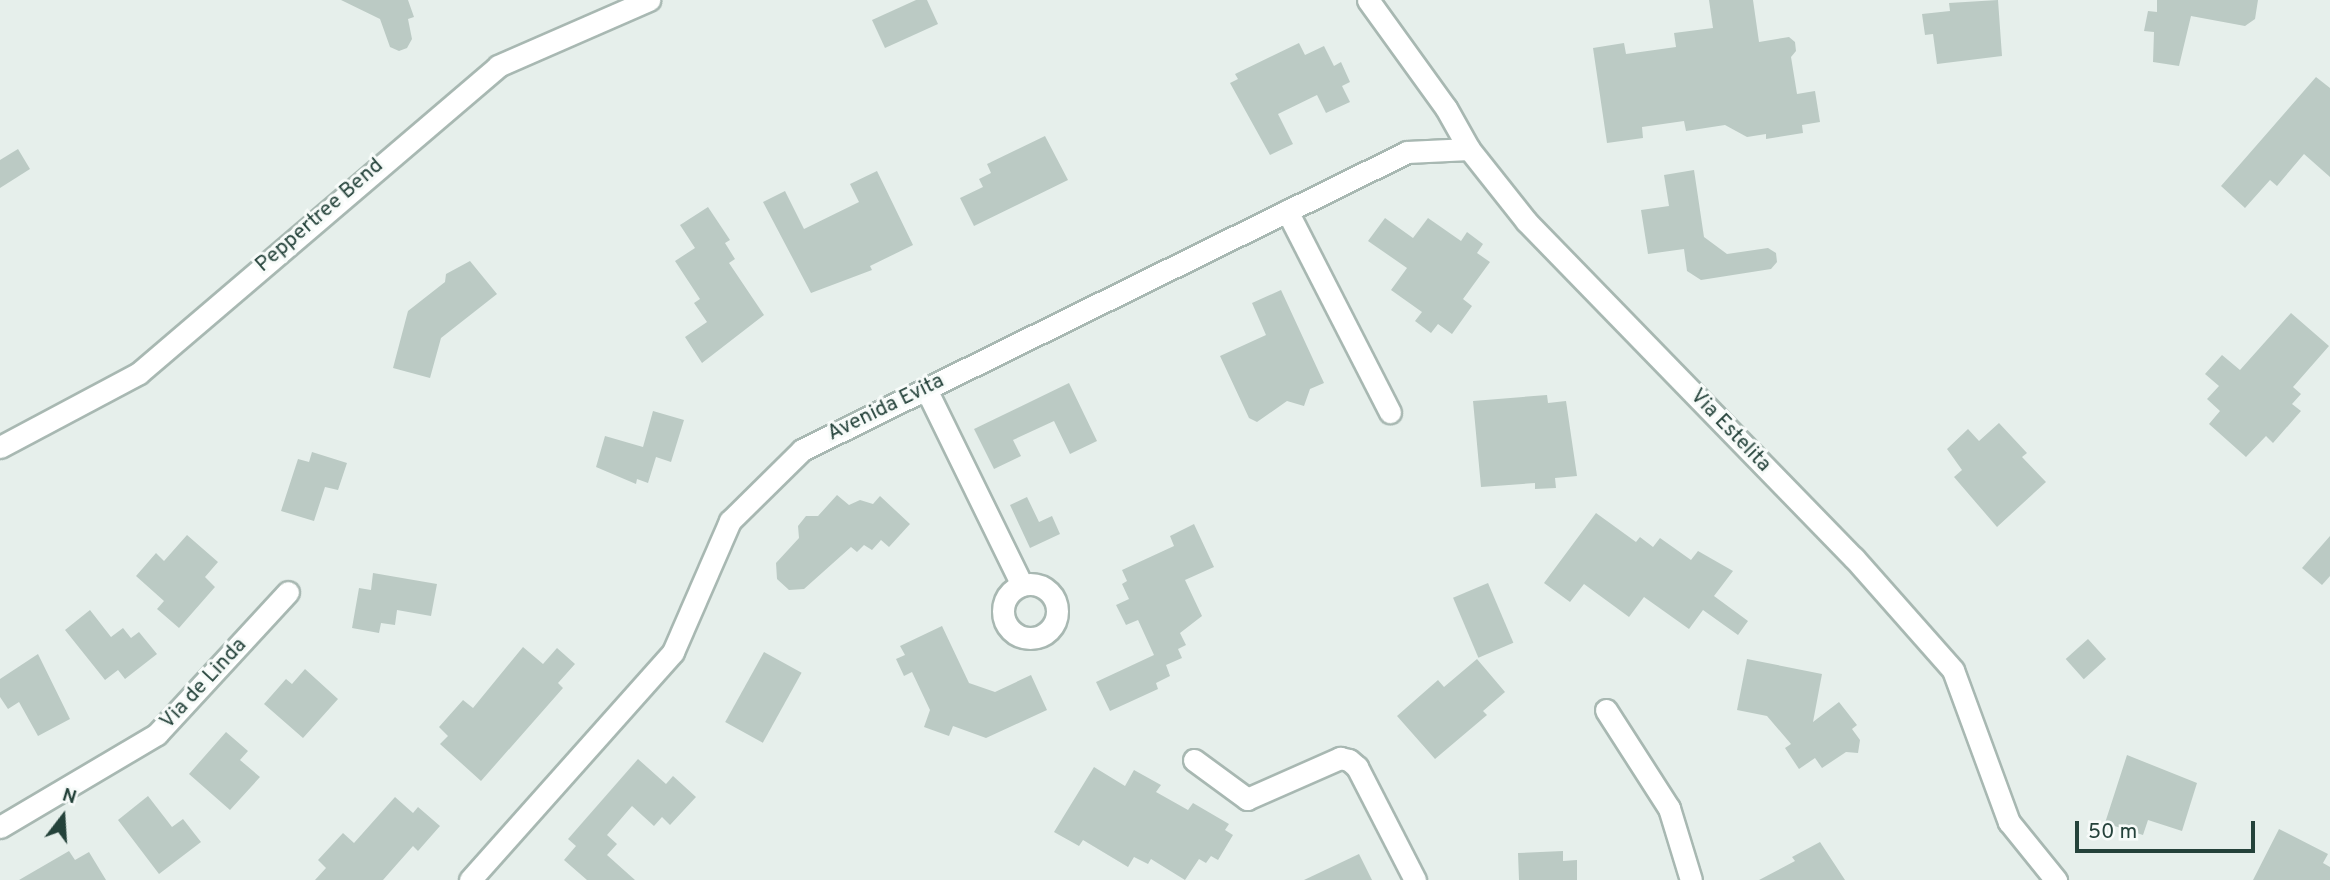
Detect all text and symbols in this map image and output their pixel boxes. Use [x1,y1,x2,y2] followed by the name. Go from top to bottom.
[251,154,389,278] street label: Peppertree Bend
[824,369,948,447] street label: Avenida Evita
[1684,384,1776,478] street label: Via Estelita
[156,633,252,735] street label: Via de Linda
[28,782,98,852] north arrow
[59,783,79,810] text: N
[2078,806,2258,850] scale bar
[2088,819,2137,846] text: 50 m

